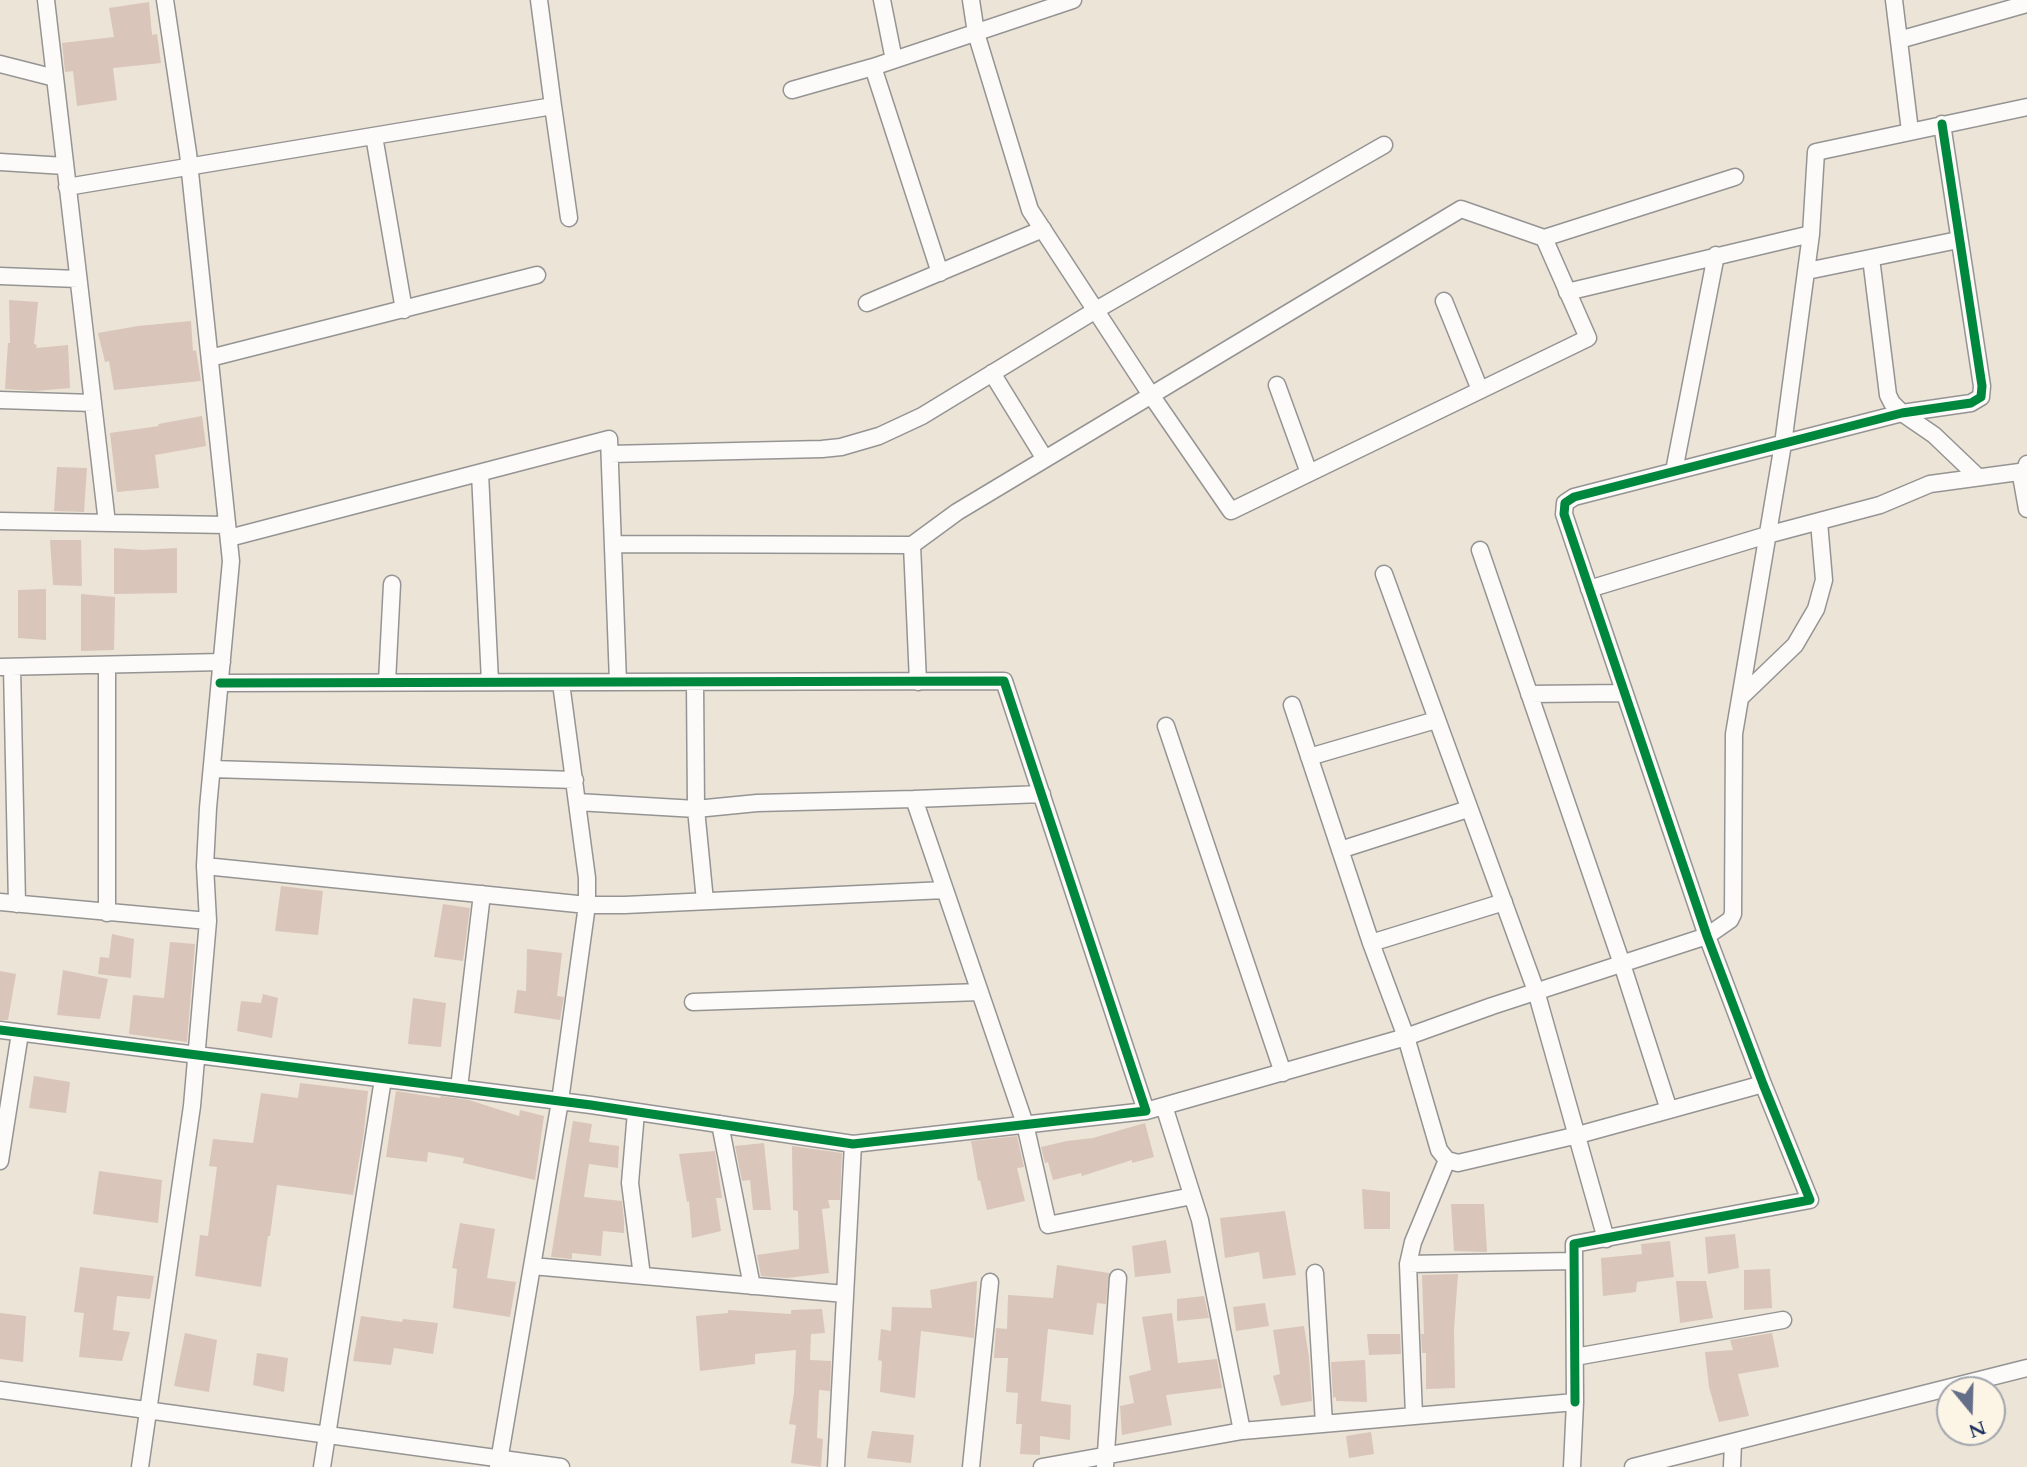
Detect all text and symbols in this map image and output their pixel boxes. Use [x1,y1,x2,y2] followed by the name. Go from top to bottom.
[1936,1376,2006,1446] north arrow
[1965,1414,1989,1444] text: N

